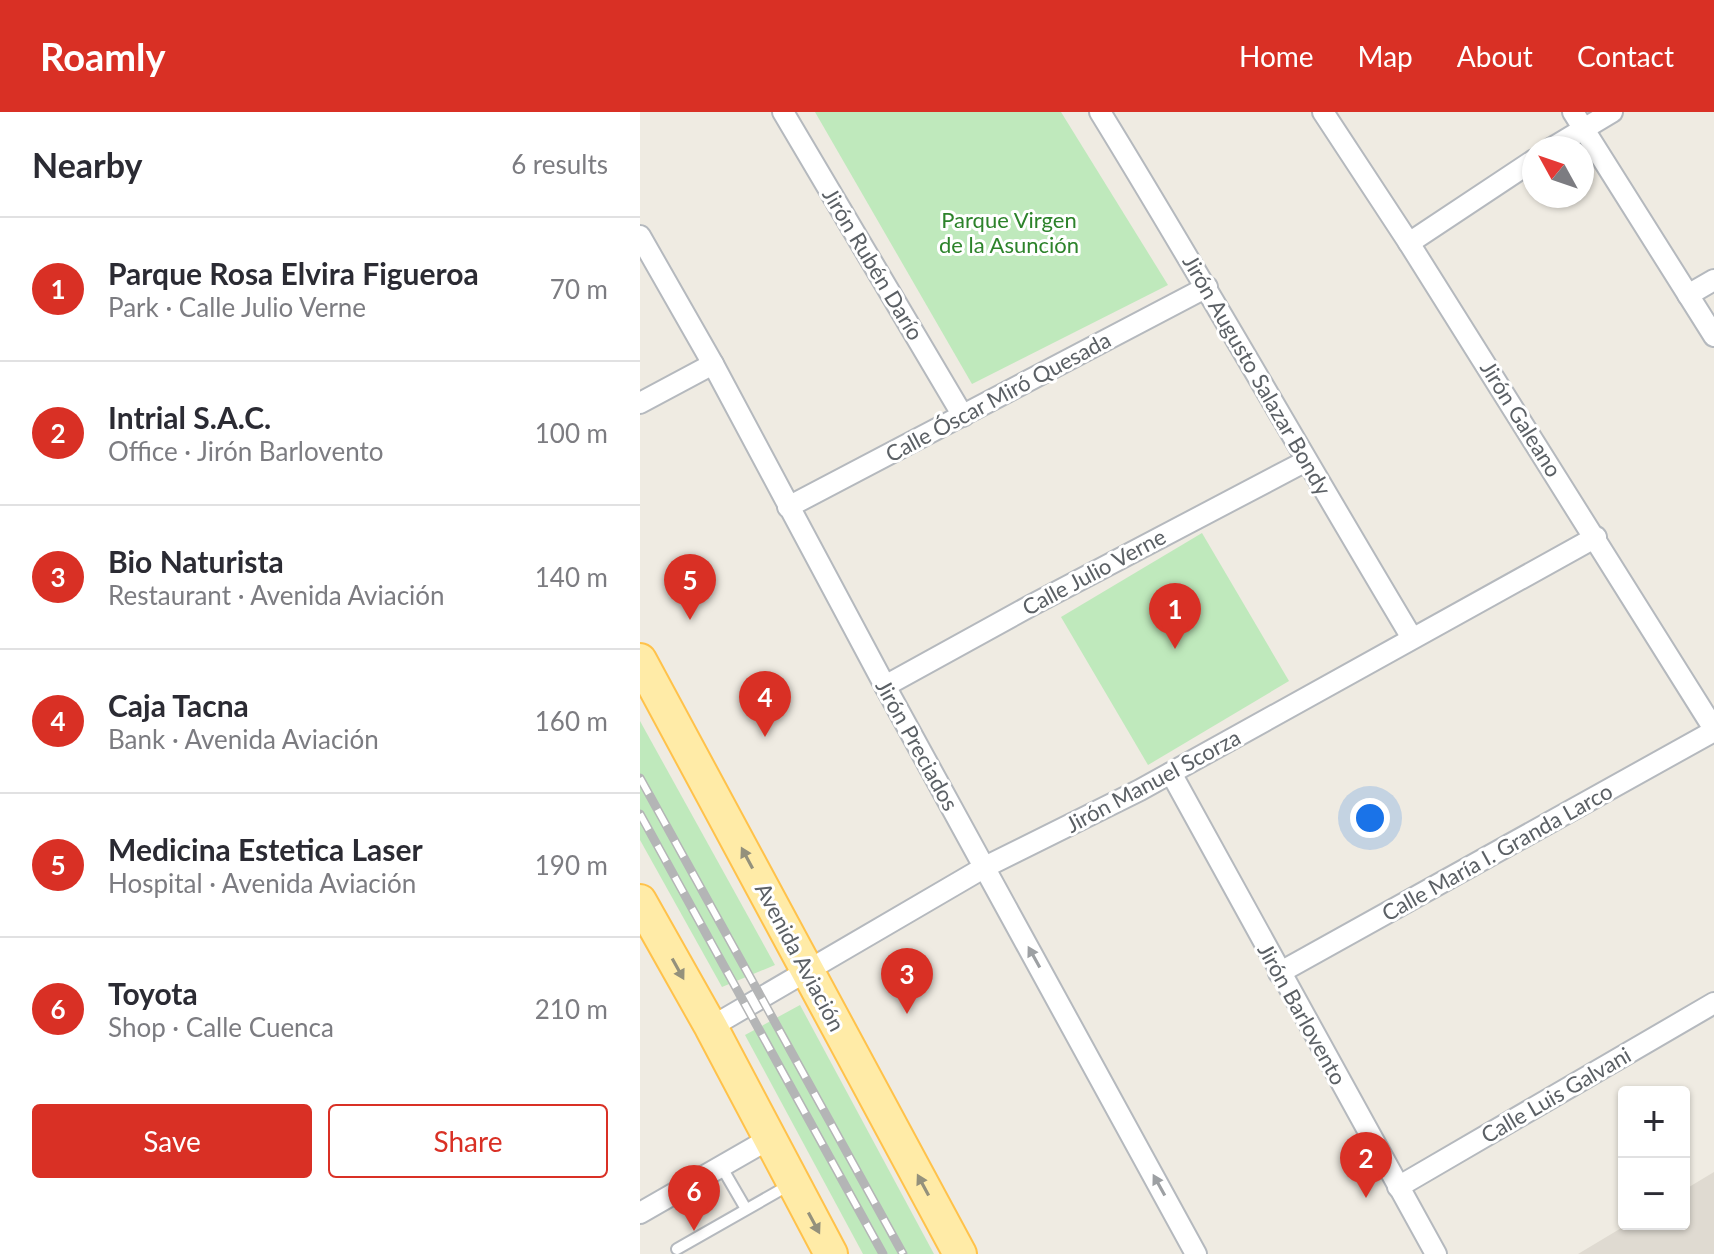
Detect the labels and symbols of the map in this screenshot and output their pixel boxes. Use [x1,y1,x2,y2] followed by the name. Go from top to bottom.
[1522,136,1594,208] north arrow
[817,183,930,345] street label: Jirón Rubén Darío
[939,206,1079,258] park label: Parque Virgen de la Asunción
[1177,250,1338,500] street label: Jirón Augusto Salazar Bondy
[881,326,1115,467] street label: Calle Óscar Miró Quesada
[1475,356,1568,482] street label: Jirón Galeano
[1017,522,1170,621] street label: Calle Julio Verne
[664,554,716,620] pin: 5
[1149,583,1201,649] pin: 1
[739,671,791,737] pin: 4
[870,675,965,815] street label: Jirón Preciados
[1061,723,1245,838] street label: Jirón Manuel Scorza
[1377,777,1617,926] street label: Calle María I. Granda Larco
[1350,798,1390,838] your location
[740,847,754,869] one-way arrow
[750,878,851,1036] street label: Avenida Aviación
[1252,938,1352,1089] street label: Jirón Barlovento
[1028,946,1042,968] one-way arrow
[881,948,933,1014] pin: 3
[671,958,685,980] one-way arrow
[1476,1041,1635,1148] street label: Calle Luis Galvani
[1340,1132,1392,1198] pin: 2
[668,1165,720,1231] pin: 6
[917,1174,930,1197] one-way arrow
[1152,1174,1165,1197] one-way arrow
[808,1211,821,1234] one-way arrow

